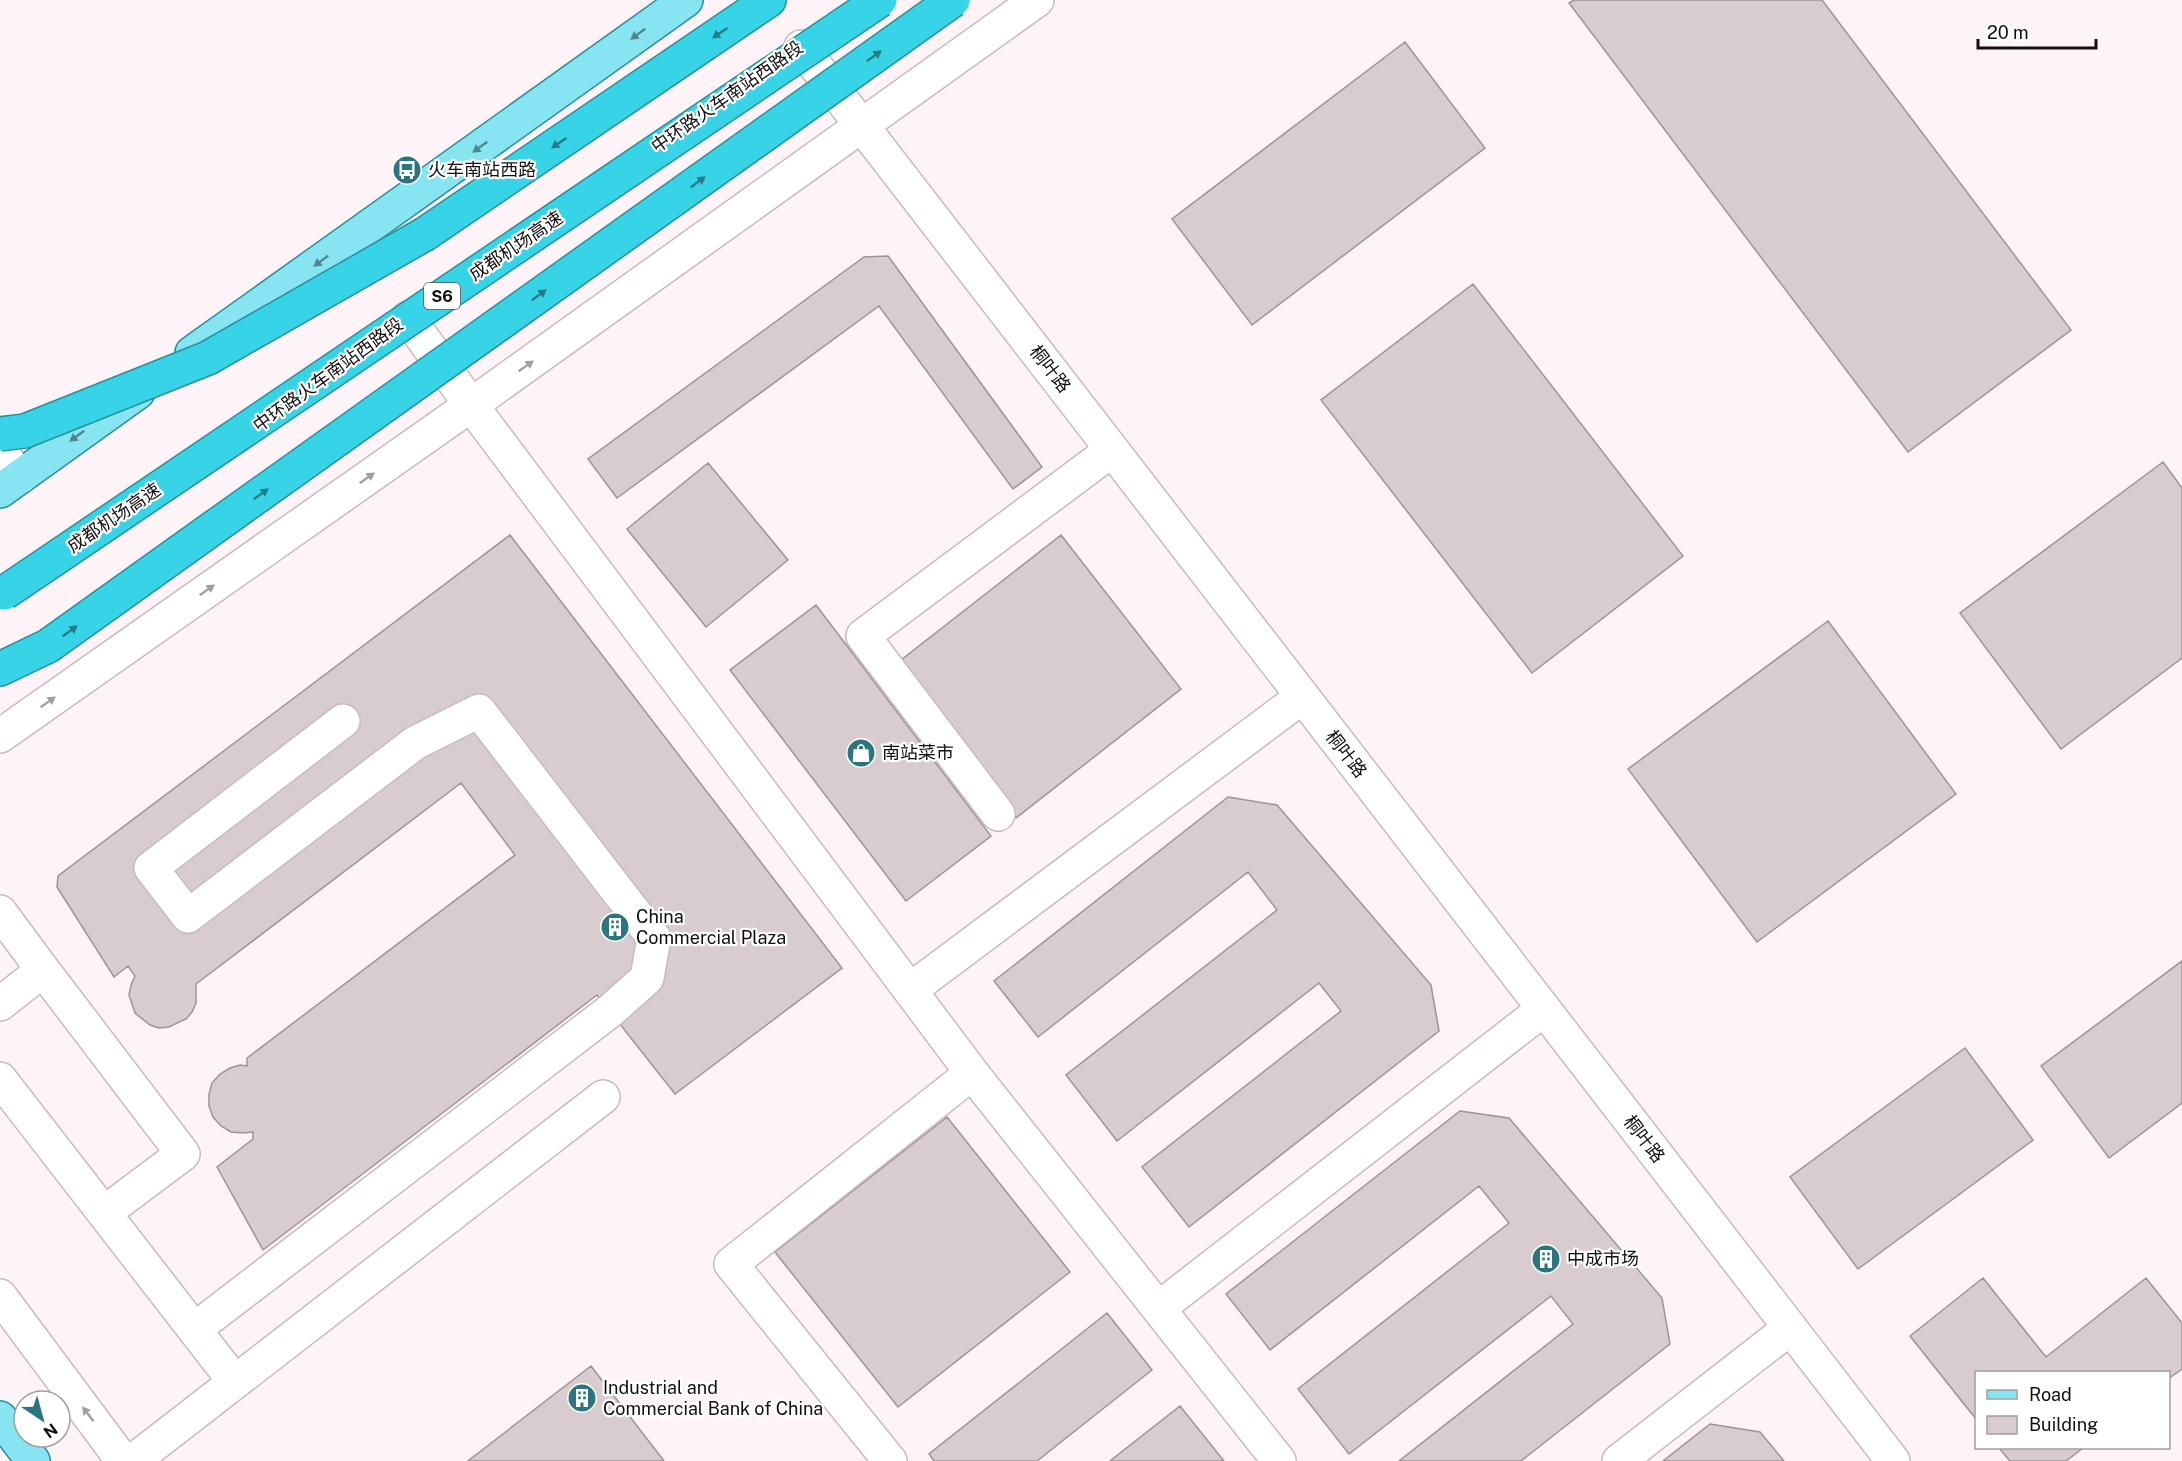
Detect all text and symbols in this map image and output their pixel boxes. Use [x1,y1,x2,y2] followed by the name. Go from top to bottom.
[1978,12,2096,50] scale bar
[1987,22,2029,43] text: 20 m
[713,27,729,39] one-way arrow
[631,28,647,40] one-way arrow
[647,36,806,157] street label: 中环路火车南站西路段
[865,50,881,62] one-way arrow
[552,137,568,149] one-way arrow
[472,141,487,153] one-way arrow
[391,154,423,186] bus stop icon: 火车南站西路
[428,159,536,180] place label: 火车南站西路
[690,177,706,188] one-way arrow
[465,207,566,284] street label: 成都机场高速
[314,255,330,267] one-way arrow
[424,283,460,309] road number: S6
[531,289,547,301] one-way arrow
[249,313,407,436] street label: 中环路火车南站西路段
[1025,341,1075,396] street label: 桐叶路
[519,360,534,372] one-way arrow
[70,430,86,442] one-way arrow
[359,473,375,484] one-way arrow
[63,479,164,556] street label: 成都机场高速
[252,488,268,500] one-way arrow
[199,584,215,596] one-way arrow
[61,625,77,637] one-way arrow
[39,696,55,708] one-way arrow
[1321,726,1371,781] street label: 桐叶路
[845,737,877,769] shop icon: 南站菜市
[882,742,954,763] place label: 南站菜市
[636,906,786,948] place label: China Commercial Plaza
[599,911,631,943] building icon: China Commercial Plaza
[1619,1111,1669,1166] street label: 桐叶路
[1530,1243,1562,1275] building icon: 中成市场
[1567,1248,1639,1269] place label: 中成市场
[1975,1371,2170,1449] legend
[603,1377,823,1419] place label: Industrial and Commercial Bank of China
[566,1382,598,1414] building icon: Industrial and Commercial Bank of China
[2029,1384,2072,1405] text: Road
[12,1389,72,1449] north arrow
[82,1407,94,1423] one-way arrow
[2029,1414,2098,1435] text: Building
[40,1419,61,1442] text: N

